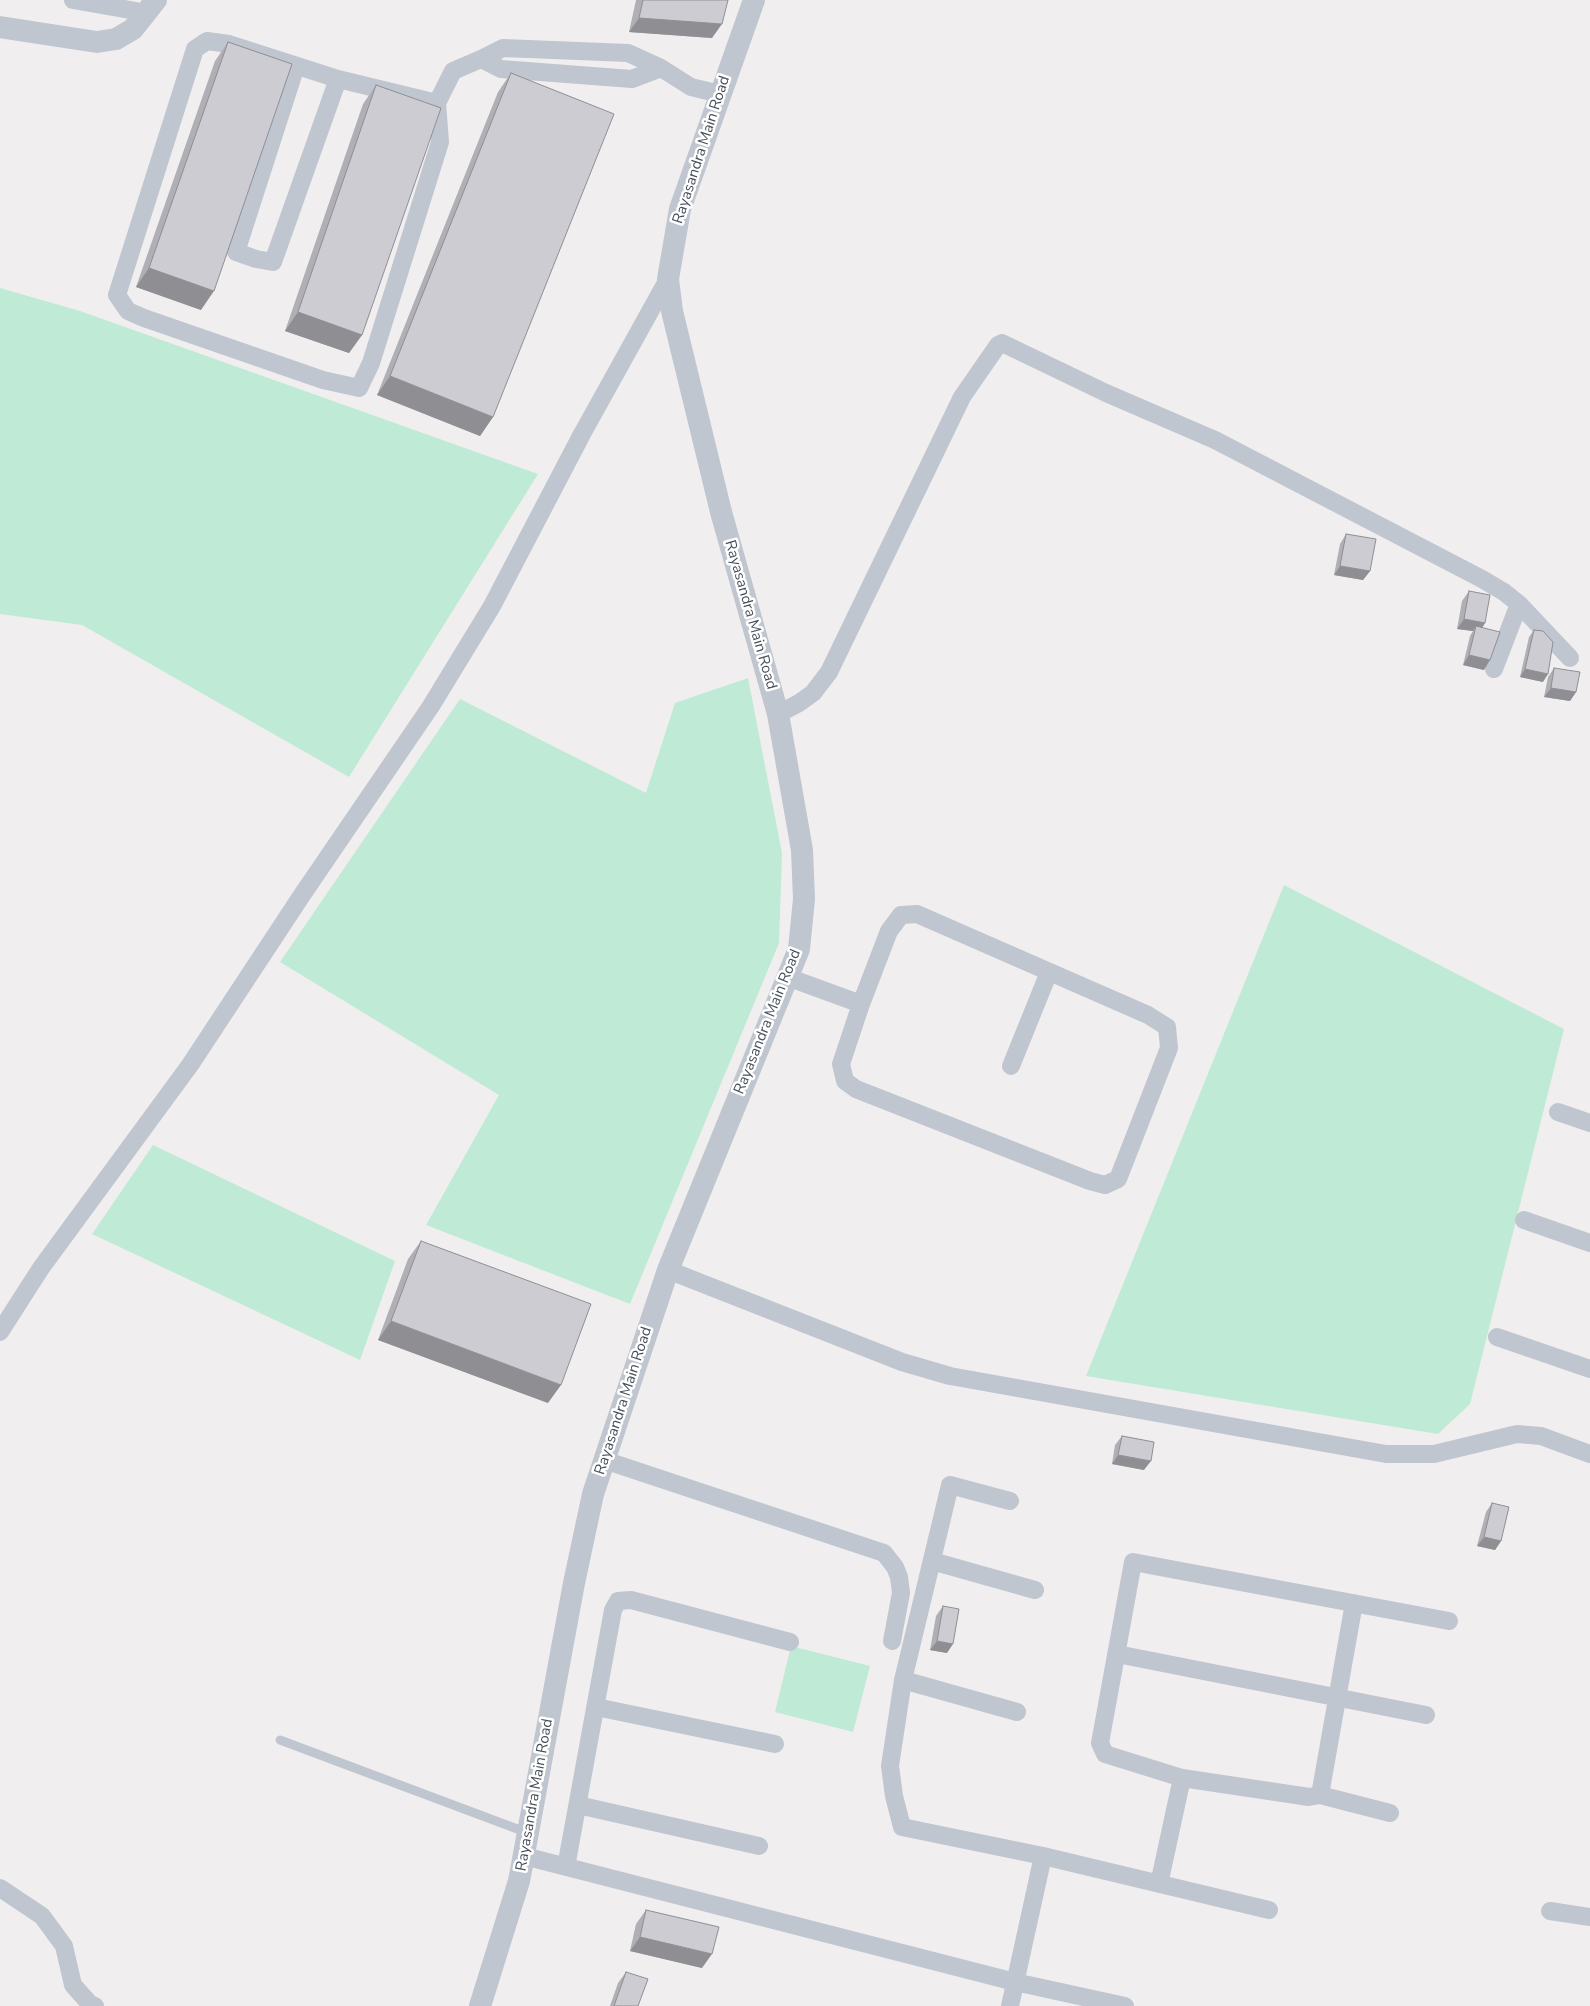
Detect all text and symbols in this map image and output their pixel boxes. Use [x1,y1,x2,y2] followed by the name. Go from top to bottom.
[670,74,734,226] street label: Rayasandra Main Road
[720,538,780,692] street label: Rayasandra Main Road
[731,947,805,1097] street label: Rayasandra Main Road
[592,1325,656,1477] street label: Rayasandra Main Road
[513,1717,557,1873] street label: Rayasandra Main Road

